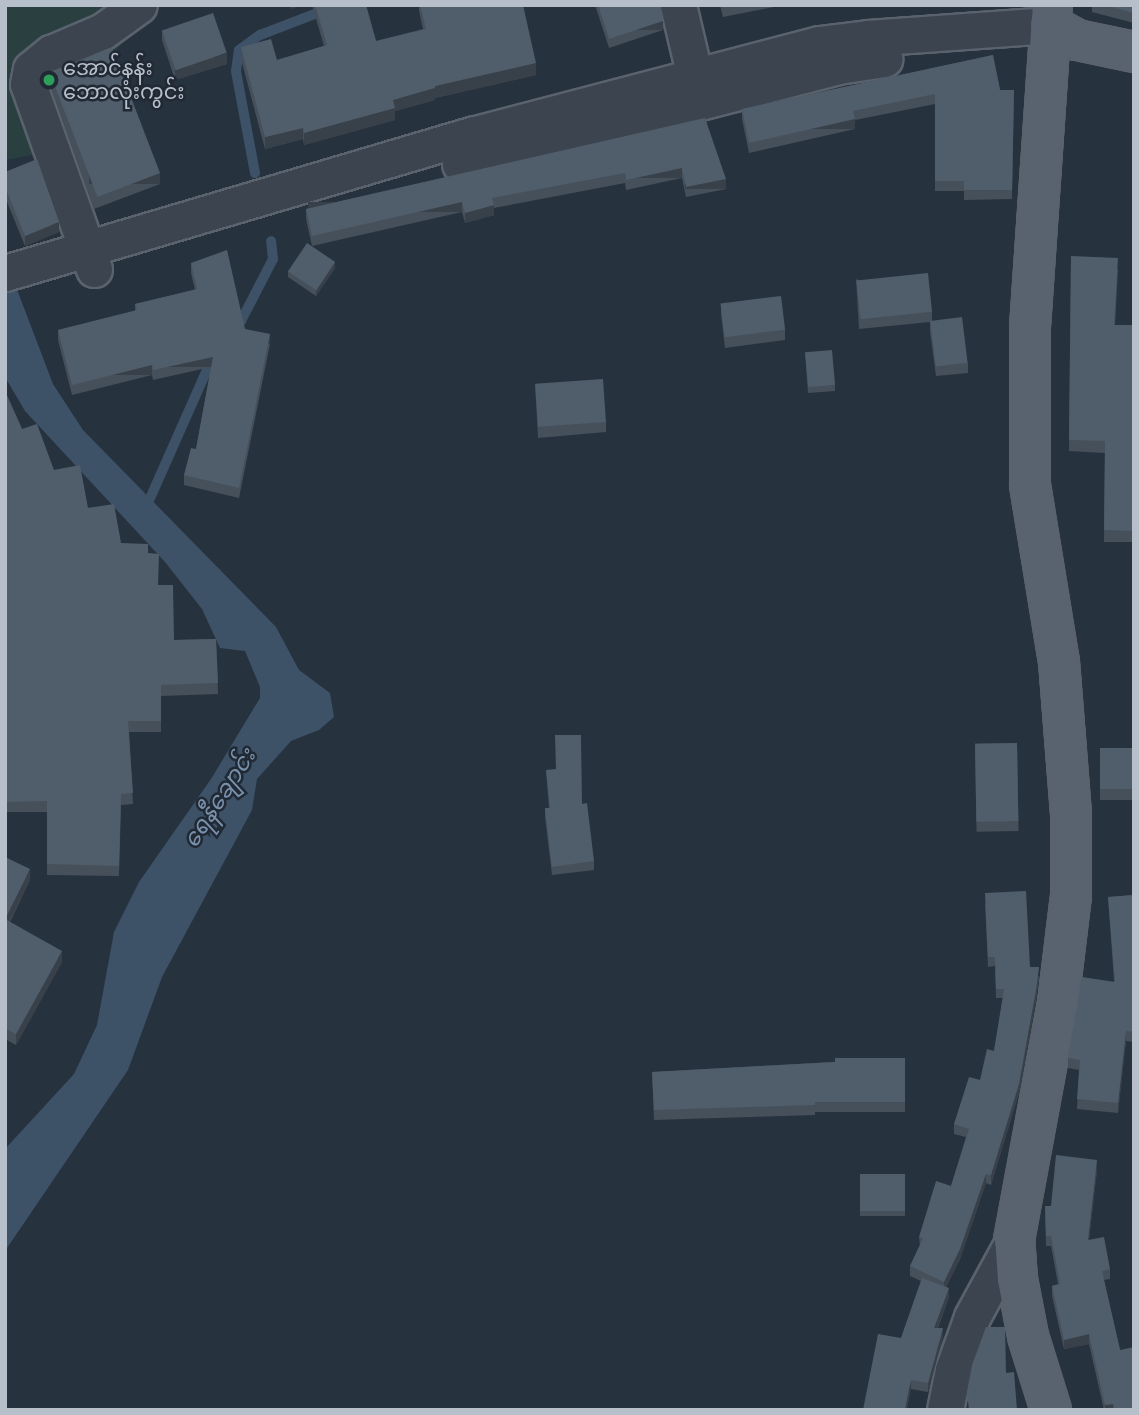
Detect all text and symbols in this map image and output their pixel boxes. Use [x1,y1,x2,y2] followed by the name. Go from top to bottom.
[63,55,185,105] place label: အောင်နန်း ဘောလုံးကွင်း
[41,72,57,88] marker: အောင်နန်း ဘောလုံးကွင်း
[177,743,261,853] water label: ရေနီချောင်း

